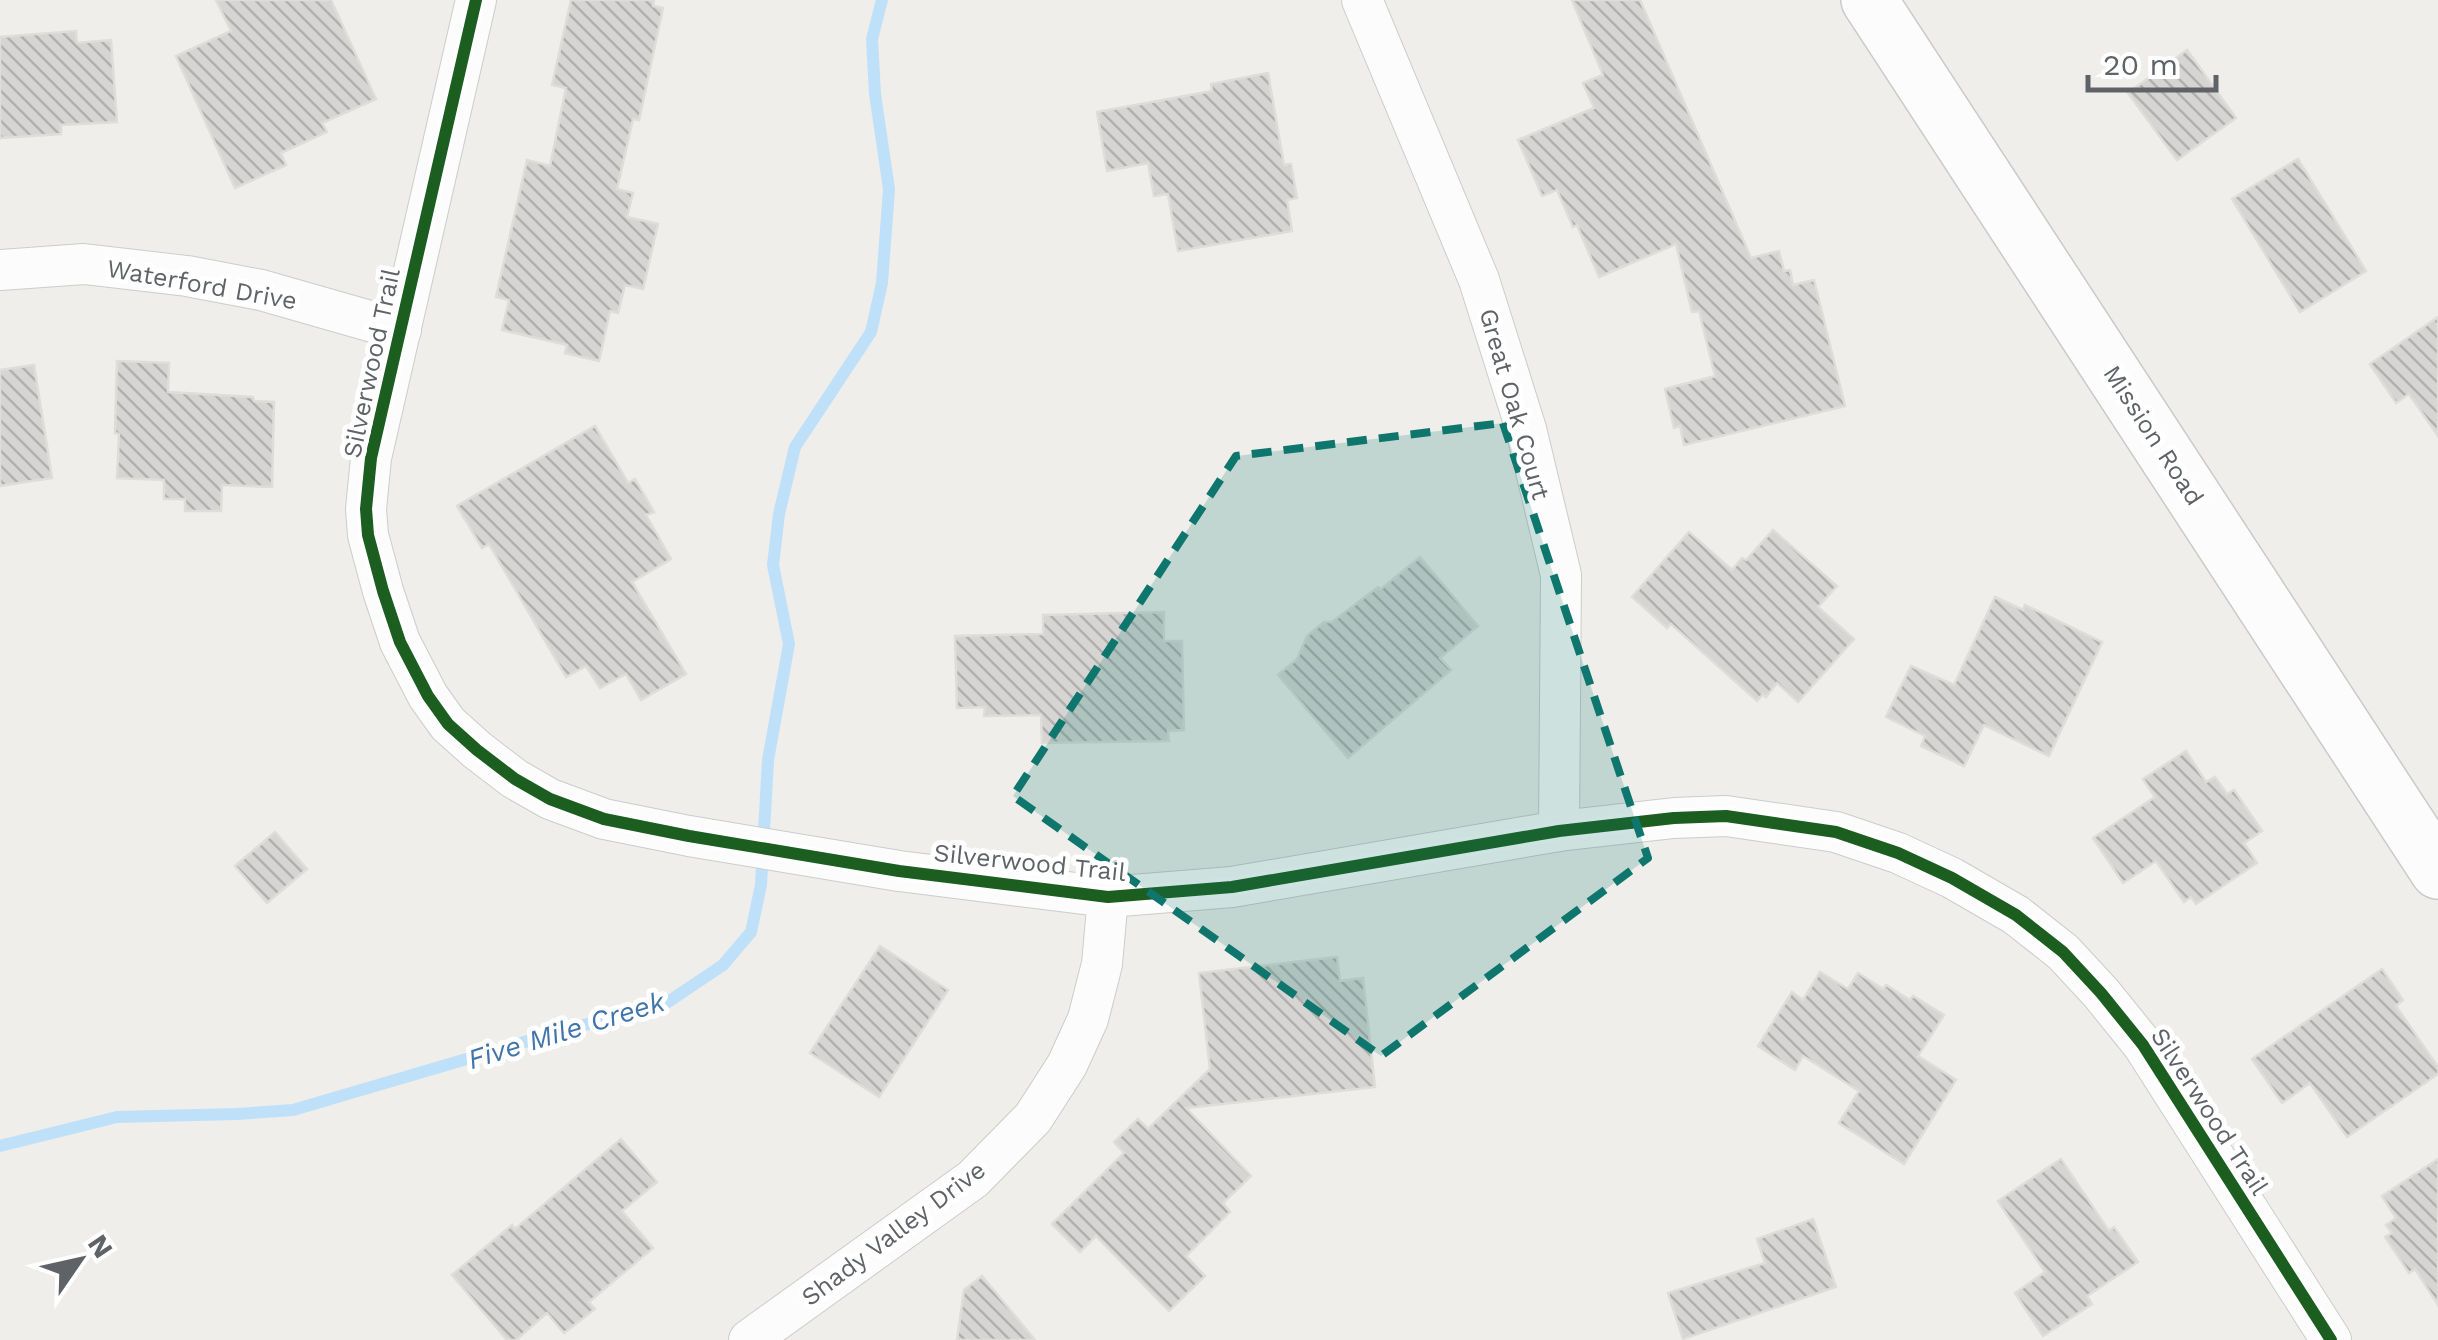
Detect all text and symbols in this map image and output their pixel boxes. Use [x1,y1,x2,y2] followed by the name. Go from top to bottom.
[2088,30,2216,92] scale bar
[2103,47,2178,82] text: 20 m
[105,254,299,315] street label: Waterford Drive
[337,265,406,461] street label: Silverwood Trail
[1473,305,1556,504] street label: Great Oak Court
[2098,360,2210,511] street label: Mission Road
[932,838,1128,887] street label: Silverwood Trail
[464,985,669,1076] water label: Five Mile Creek
[2145,1022,2274,1200] street label: Silverwood Trail
[796,1155,991,1312] street label: Shady Valley Drive
[30,1210,130,1310] north arrow
[81,1228,120,1264] text: N

